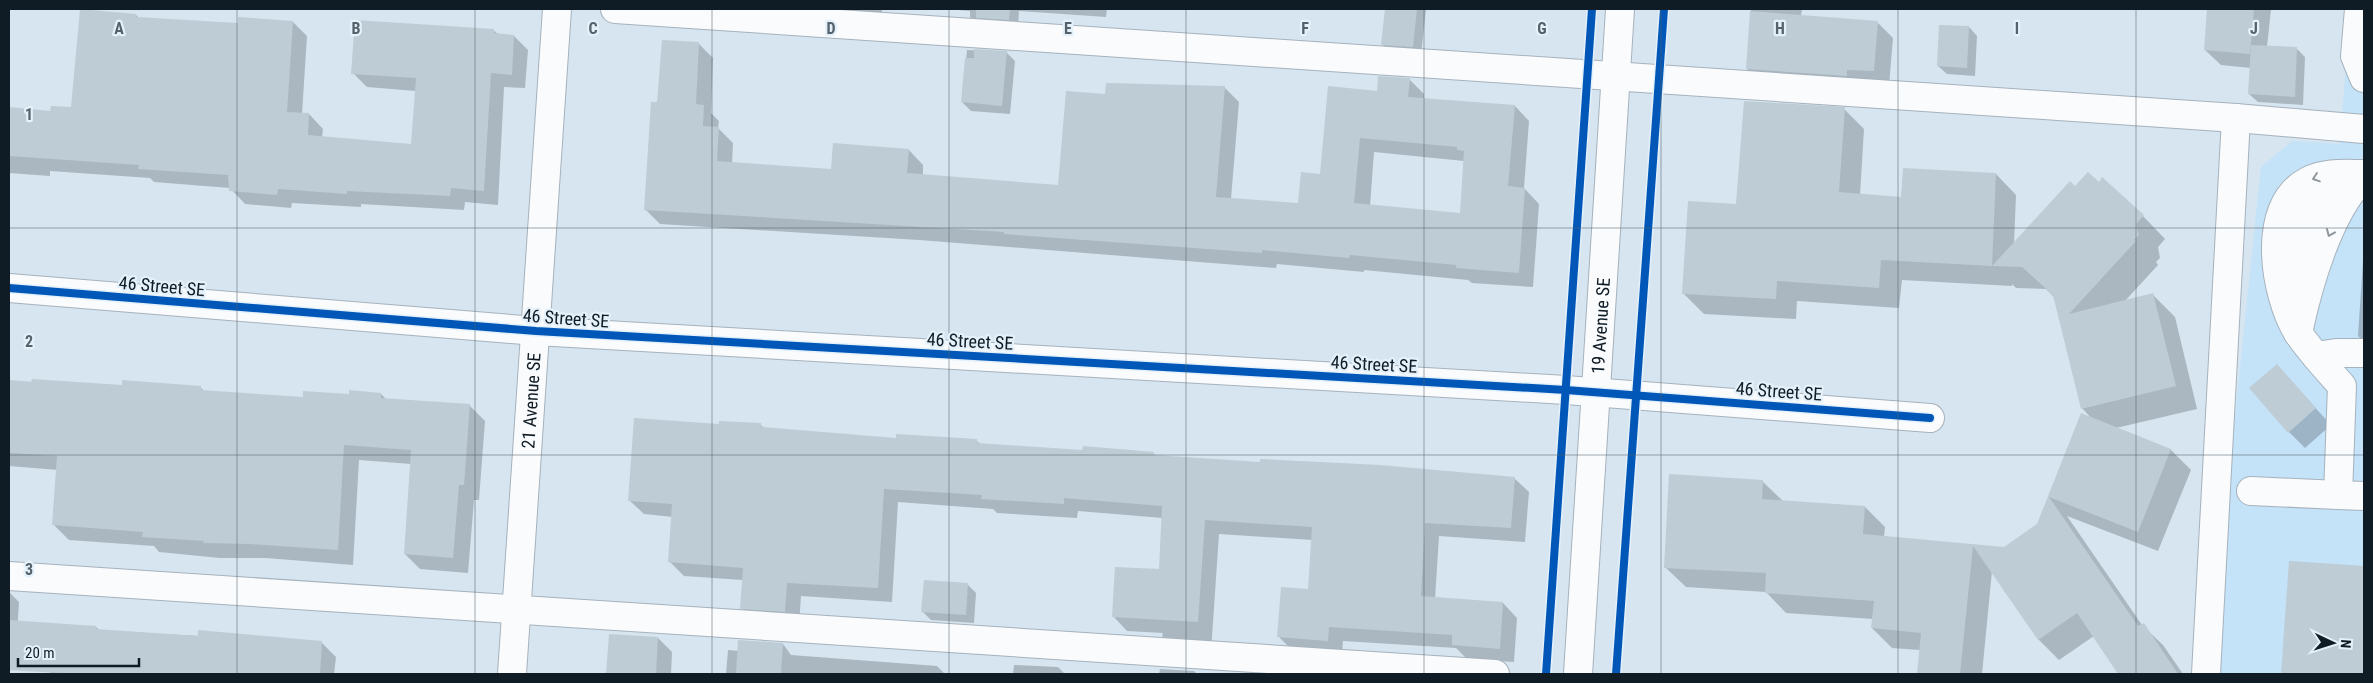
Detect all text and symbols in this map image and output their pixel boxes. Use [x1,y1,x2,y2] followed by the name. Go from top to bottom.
[114,19,124,38] text: A
[352,19,361,38] text: B
[588,19,598,38] text: C
[826,19,836,38] text: D
[1064,19,1072,38] text: E
[1301,19,1309,38] text: F
[1537,19,1547,38] text: G
[1775,19,1785,38] text: H
[2015,19,2019,38] text: I
[2250,19,2258,38] text: J
[25,105,33,124] text: 1
[2312,172,2321,182] one-way arrow
[2326,228,2336,237] one-way arrow
[118,272,206,300] street label: 46 Street SE
[1586,277,1614,374] street label: 19 Avenue SE
[522,305,610,331] street label: 46 Street SE
[926,328,1014,354] street label: 46 Street SE
[25,332,33,351] text: 2
[1330,351,1418,377] street label: 46 Street SE
[517,352,544,449] street label: 21 Avenue SE
[1735,378,1823,404] street label: 46 Street SE
[25,560,33,579] text: 3
[2308,618,2358,668] north arrow
[18,636,139,668] scale bar
[2338,639,2354,649] text: N
[25,644,55,662] text: 20 m

